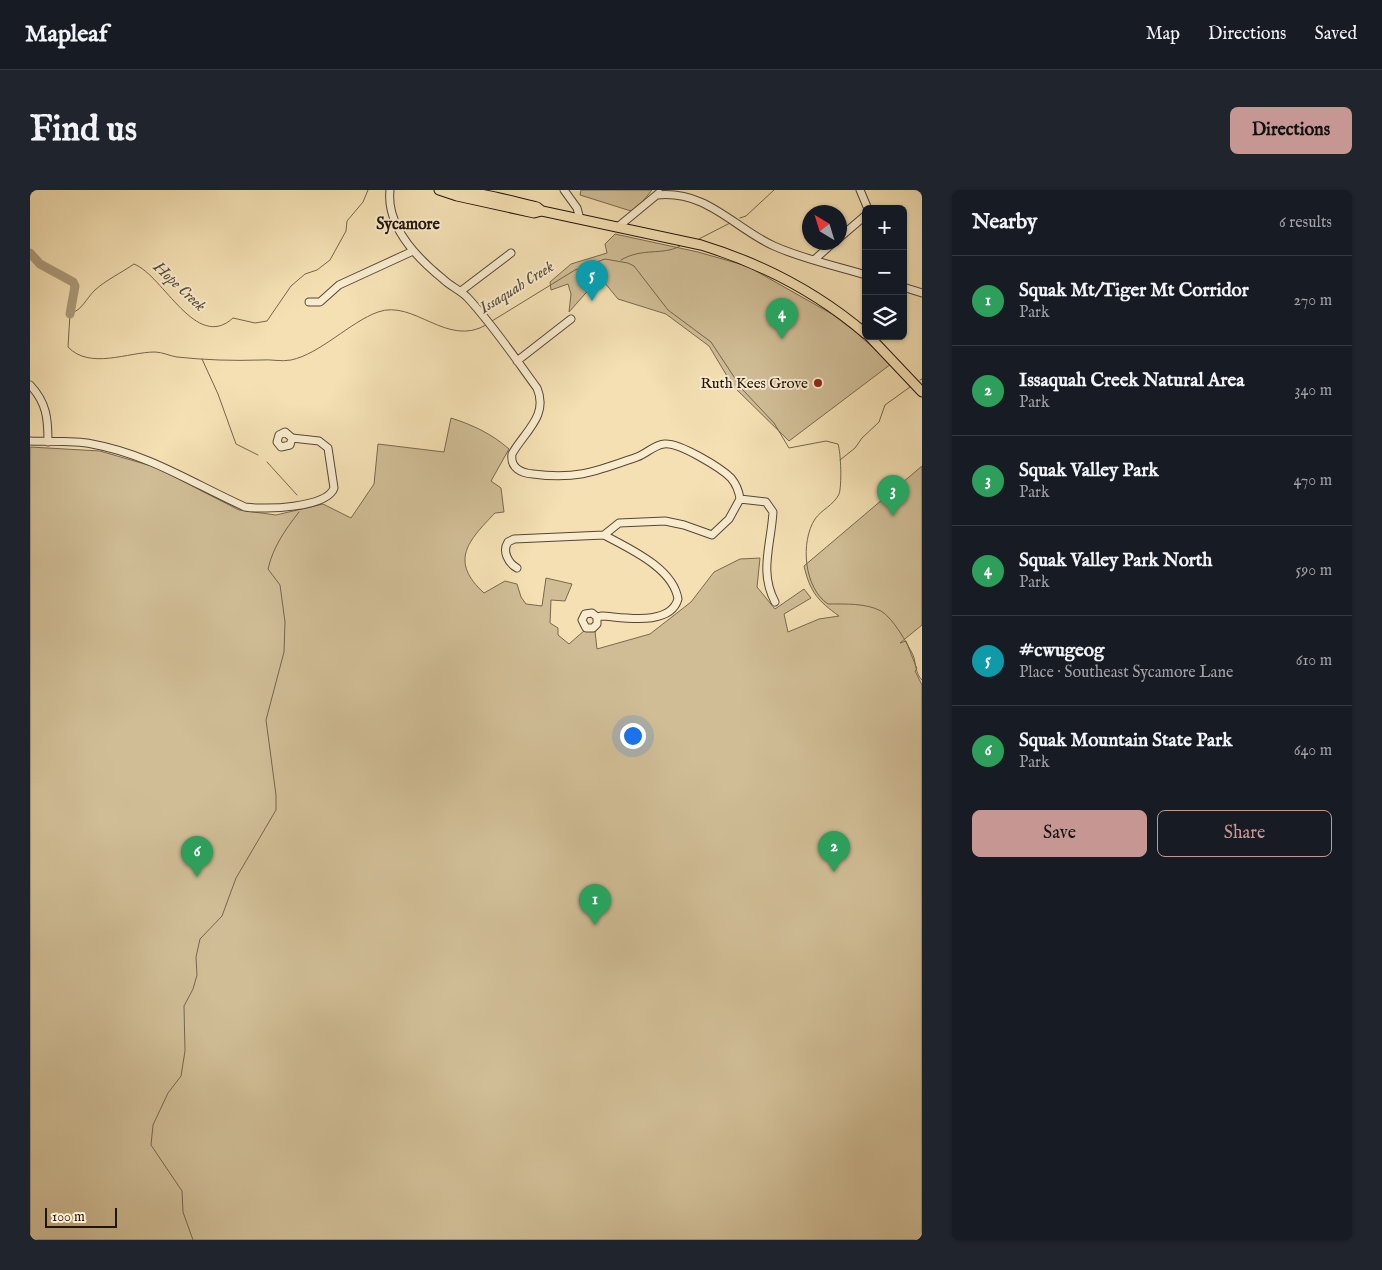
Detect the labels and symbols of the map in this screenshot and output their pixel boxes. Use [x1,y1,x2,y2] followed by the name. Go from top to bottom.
[802,205,847,250] north arrow
[376,215,440,235] district label: Sycamore
[148,257,210,317] water label: Hope Creek
[475,257,558,319] water label: Issaquah Creek
[576,260,608,301] pin: 5
[766,298,798,339] pin: 4
[700,374,808,393] place label: Ruth Kees Grove
[812,377,824,389] marker: Ruth Kees Grove
[877,475,909,516] pin: 3
[620,723,646,749] your location
[818,831,850,872] pin: 2
[181,836,213,877] pin: 6
[579,884,611,925] pin: 1
[45,1205,118,1228] scale bar

